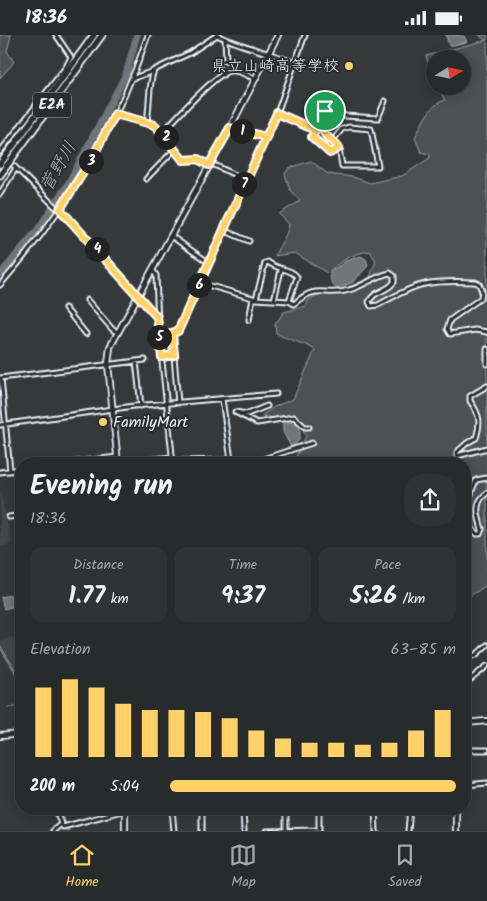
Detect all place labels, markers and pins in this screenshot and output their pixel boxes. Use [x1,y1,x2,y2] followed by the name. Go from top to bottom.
[211,54,339,79] place label: 県立山崎高等学校
[343,60,355,72] marker: 県立山崎高等学校
[304,90,346,132] pin
[230,119,254,143] pin: 1
[154,125,178,149] pin: 2
[78,149,104,173] pin: 3
[232,171,256,197] pin: 7
[84,237,110,261] pin: 4
[186,273,212,297] pin: 6
[146,325,172,349] pin: 5
[113,410,189,435] place label: FamilyMart
[97,416,109,428] marker: FamilyMart

